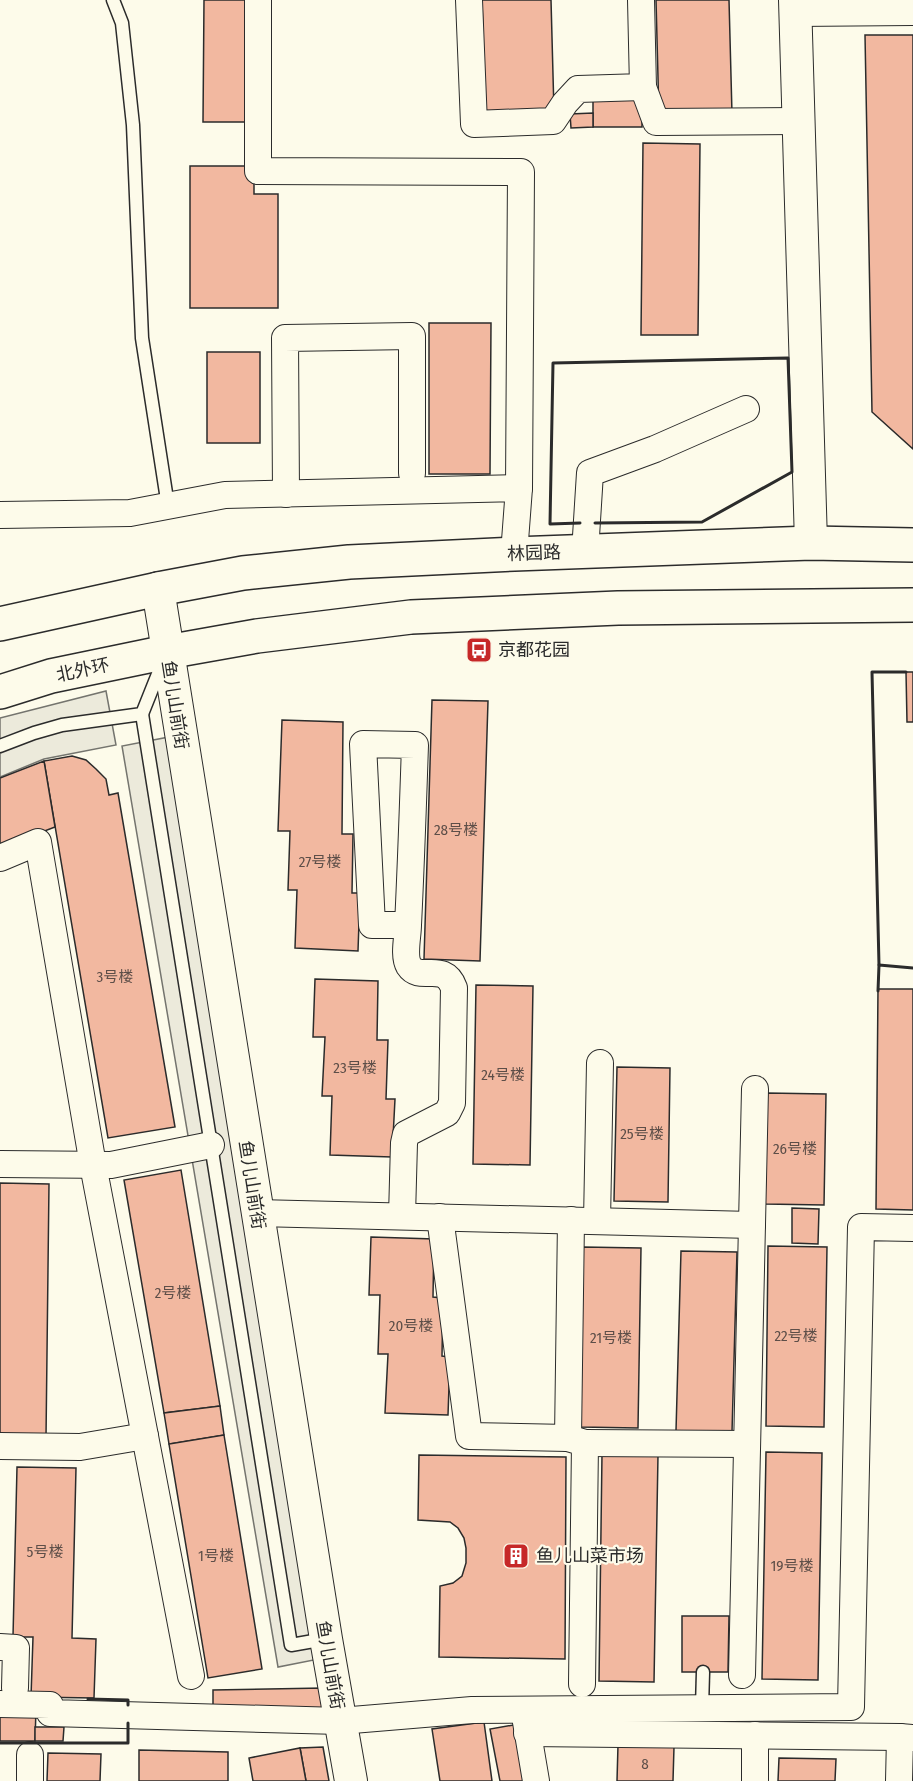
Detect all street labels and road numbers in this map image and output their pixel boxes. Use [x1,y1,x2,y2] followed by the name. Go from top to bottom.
[507,541,561,565] street label: 林园路
[54,654,112,686] street label: 北外环
[157,659,193,751] street label: 鱼儿山前街
[234,1139,270,1231] street label: 鱼儿山前街
[311,1619,349,1711] street label: 鱼儿山前街

